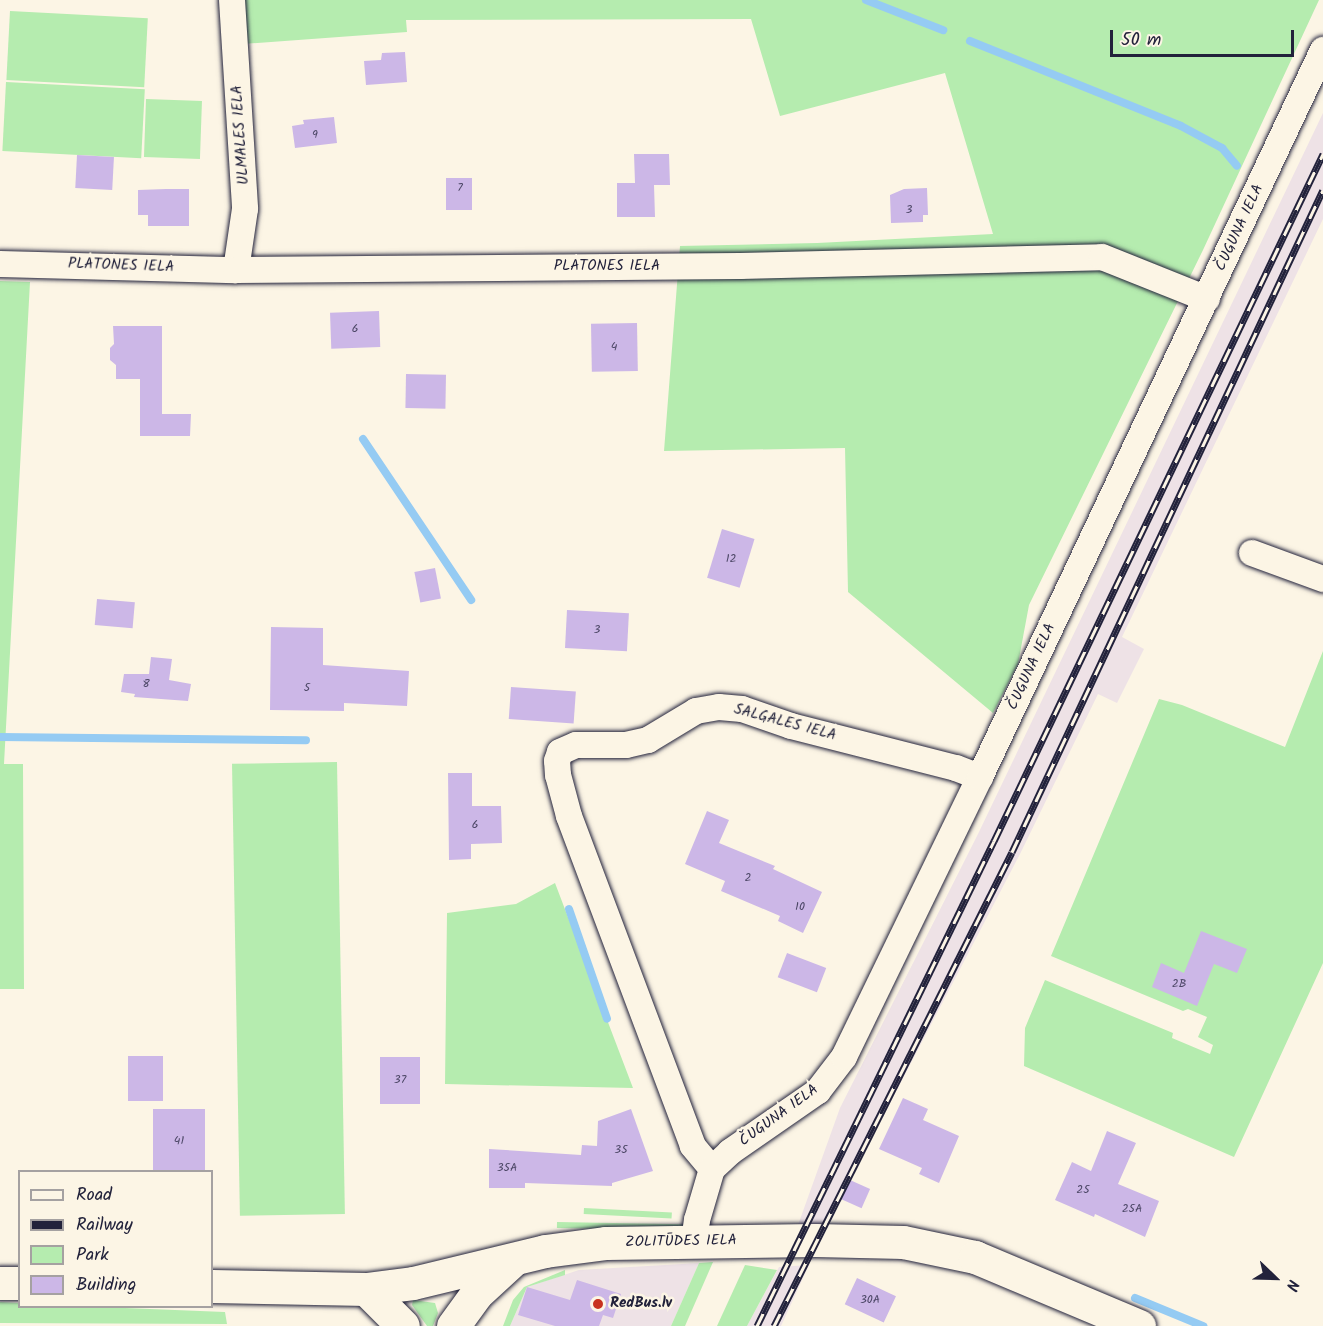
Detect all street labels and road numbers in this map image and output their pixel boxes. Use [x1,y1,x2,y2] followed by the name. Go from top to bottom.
[229,85,253,185] street label: ULMALES IELA
[1212,182,1268,274] street label: ČUGUNA IELA
[68,255,174,277] street label: PLATONES IELA
[554,258,660,276] street label: PLATONES IELA
[1004,621,1060,713] street label: ČUGUNA IELA
[732,701,838,745] street label: SALGALES IELA
[736,1081,822,1151] street label: ČUGUNA IELA
[625,1232,737,1252] street label: ZOLITŪDES IELA

